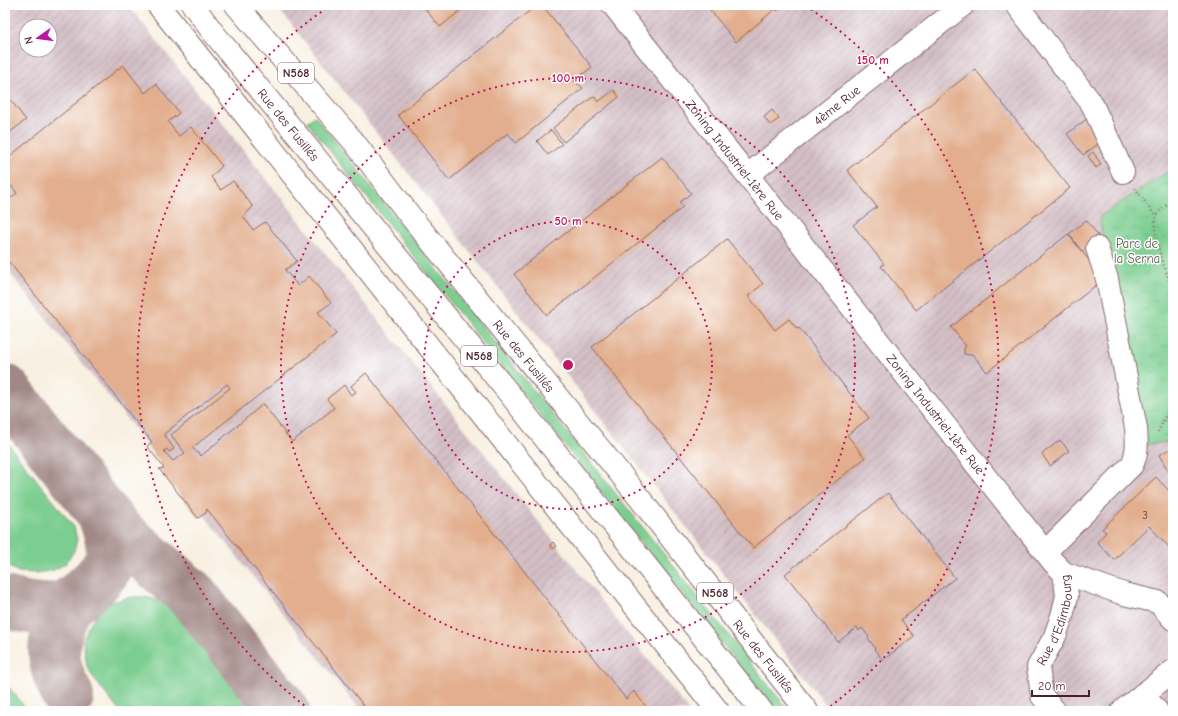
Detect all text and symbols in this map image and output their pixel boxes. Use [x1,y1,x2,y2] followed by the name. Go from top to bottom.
[18,18,58,58] north arrow
[22,35,36,45] text: N
[857,53,889,67] text: 150 m
[278,63,314,83] road number: N568
[552,71,584,85] text: 100 m
[810,82,863,128] street label: 4ème Rue
[255,85,322,163] street label: Rue des Fusillés
[683,96,788,223] street label: Zoning Industriel-1ère Rue
[554,214,582,228] text: 50 m
[1114,236,1160,266] park label: Parc de la Serna
[490,317,558,395] street label: Rue des Fusillés
[461,346,497,366] road number: N568
[884,351,988,477] street label: Zoning Industriel-1ère Rue
[561,358,575,372] centre of rings
[1142,509,1148,522] house number: 3
[1033,574,1075,668] street label: Rue d'Edimbourg
[697,583,733,603] road number: N568
[730,616,797,695] street label: Rue des Fusillés
[1032,672,1089,698] scale bar
[1038,679,1066,693] text: 20 m

